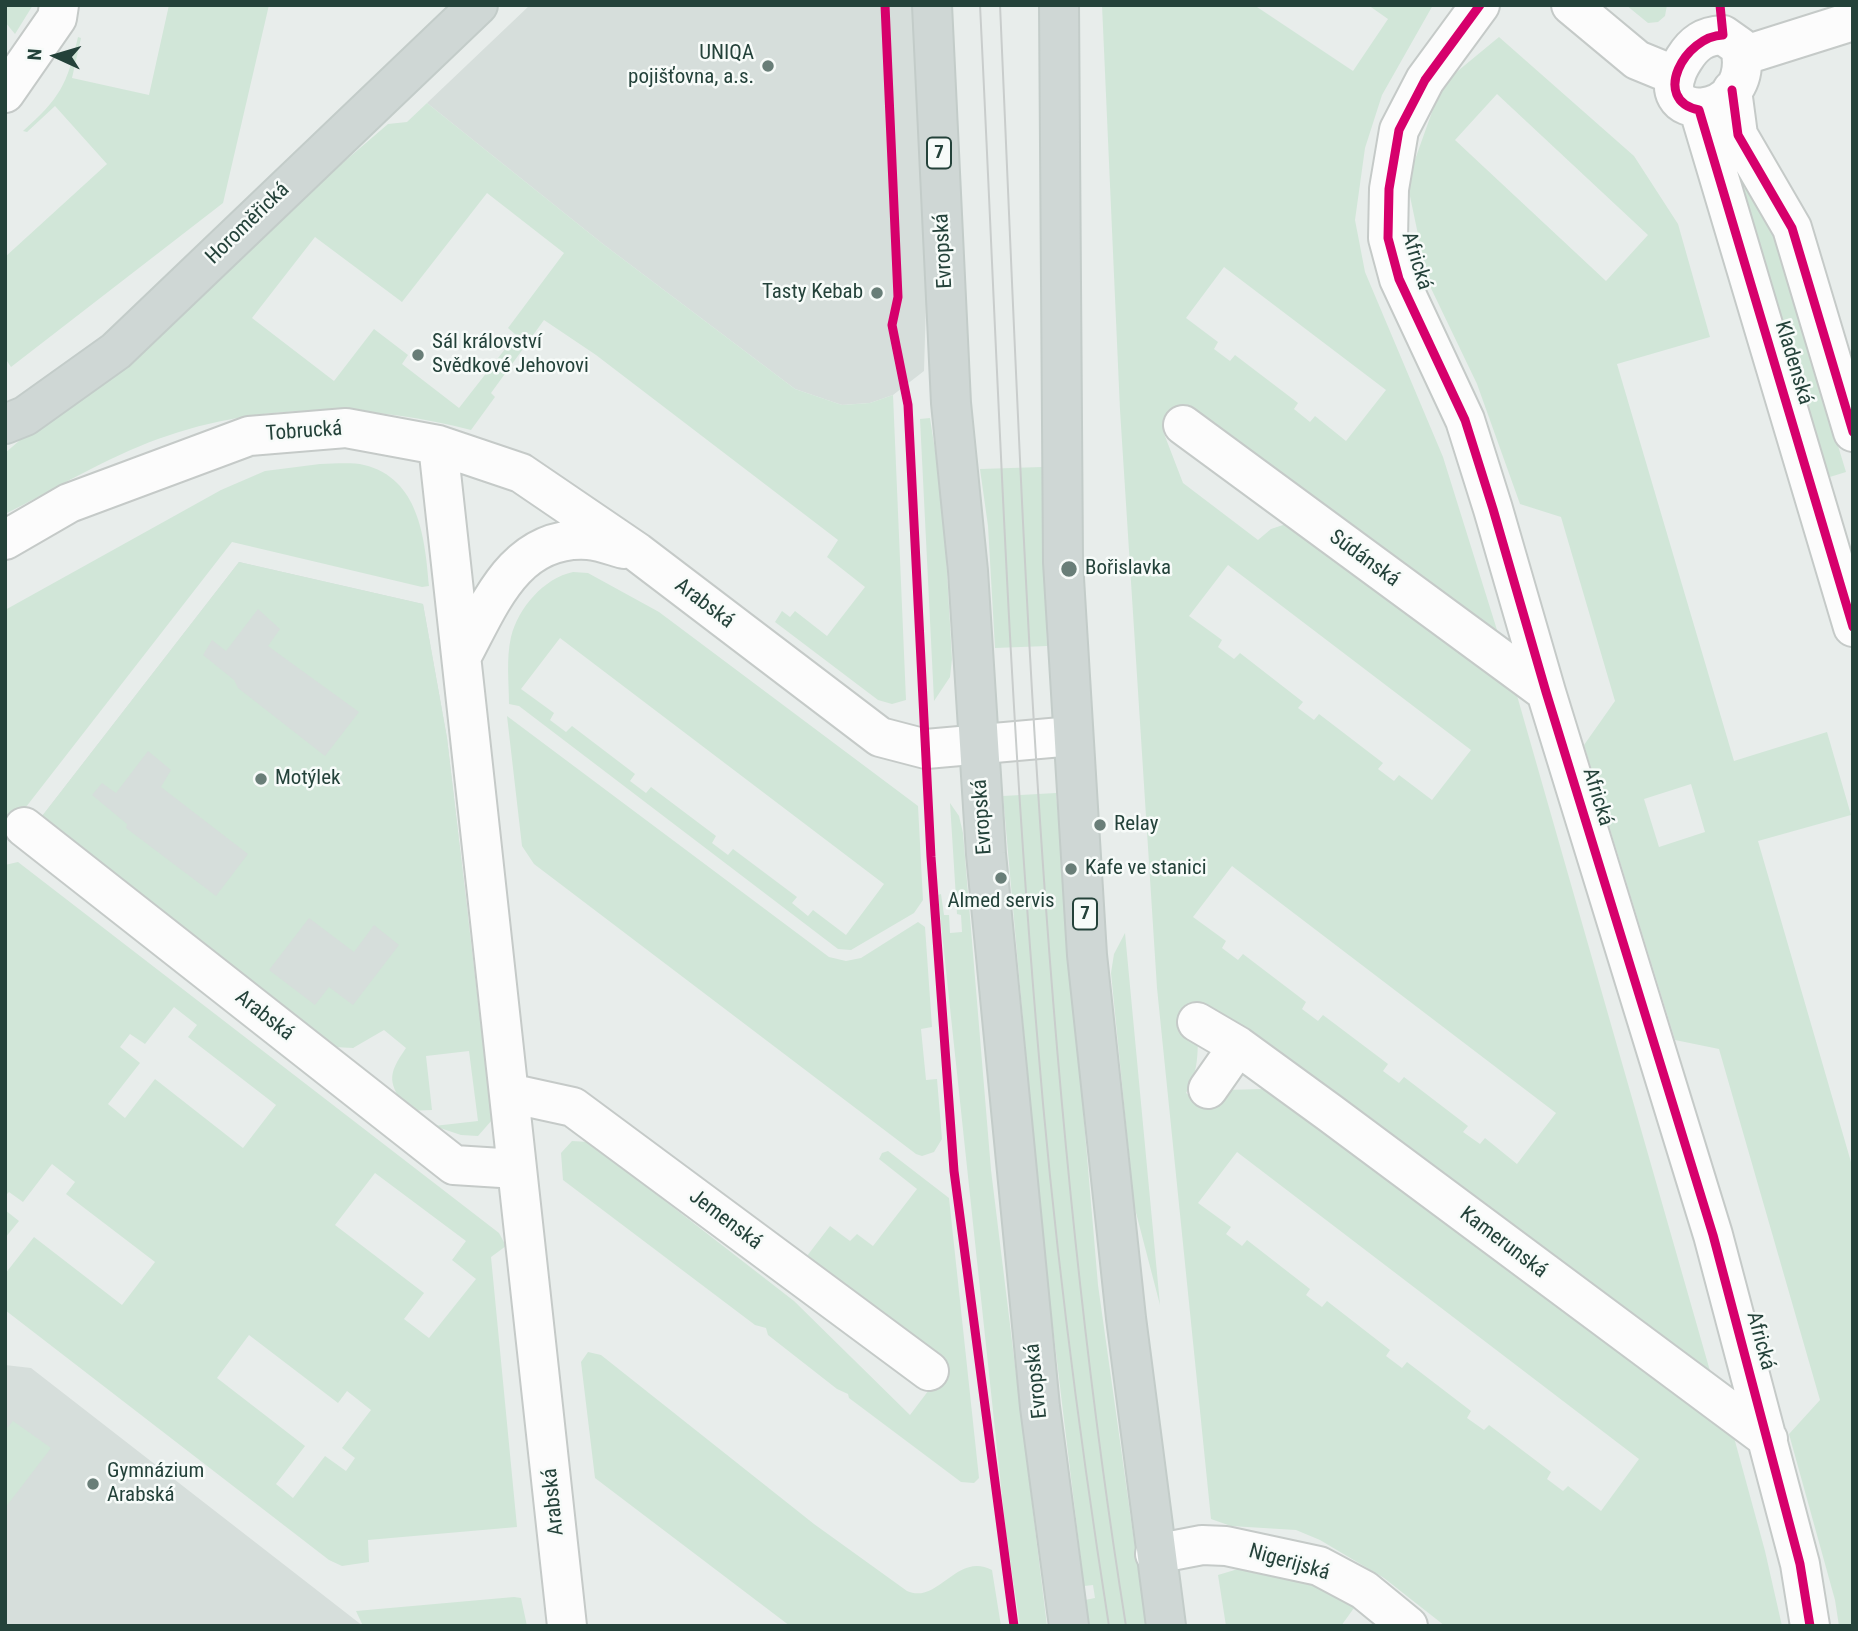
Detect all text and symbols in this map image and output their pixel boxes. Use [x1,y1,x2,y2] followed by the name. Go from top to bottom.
[21,21,91,91] north arrow
[628,41,754,91] place label: UNIQA pojišťovna, a.s.
[23,48,46,61] text: N
[760,58,776,74] marker: UNIQA pojišťovna, a.s.
[927,138,951,168] road number: 7
[201,178,295,270] street label: Horoměřická
[929,213,959,289] street label: Evropská
[1395,229,1437,293] street label: Africká
[762,280,863,306] place label: Tasty Kebab
[869,285,885,301] marker: Tasty Kebab
[1768,318,1818,408] street label: Kladenská
[432,330,589,380] place label: Sál království Svědkové Jehovovi
[410,347,426,363] marker: Sál království Svědkové Jehovovi
[265,417,343,447] street label: Tobrucká
[1324,525,1404,593] street label: Súdánská
[1085,556,1171,582] place label: Bořislavka
[1059,559,1079,579] marker: Bořislavka
[669,574,739,634] street label: Arabská
[1576,765,1618,829] street label: Africká
[275,766,340,792] place label: Motýlek
[253,771,269,787] marker: Motýlek
[968,779,998,855] street label: Evropská
[1114,812,1158,838] place label: Relay
[1092,817,1108,833] marker: Relay
[1085,856,1206,882] place label: Kafe ve stanici
[1063,861,1079,877] marker: Kafe ve stanici
[993,870,1009,886] marker: Almed servis
[947,889,1055,915] place label: Almed servis
[1073,898,1097,930] road number: 7
[230,985,298,1047] street label: Arabská
[684,1184,766,1256] street label: Jemenská
[1454,1202,1552,1284] street label: Kamerunská
[1740,1309,1780,1373] street label: Africká
[1021,1342,1053,1420] street label: Evropská
[107,1459,204,1509] place label: Gymnázium Arabská
[538,1467,570,1537] street label: Arabská
[85,1476,101,1492] marker: Gymnázium Arabská
[1246,1539,1332,1587] street label: Nigerijská

